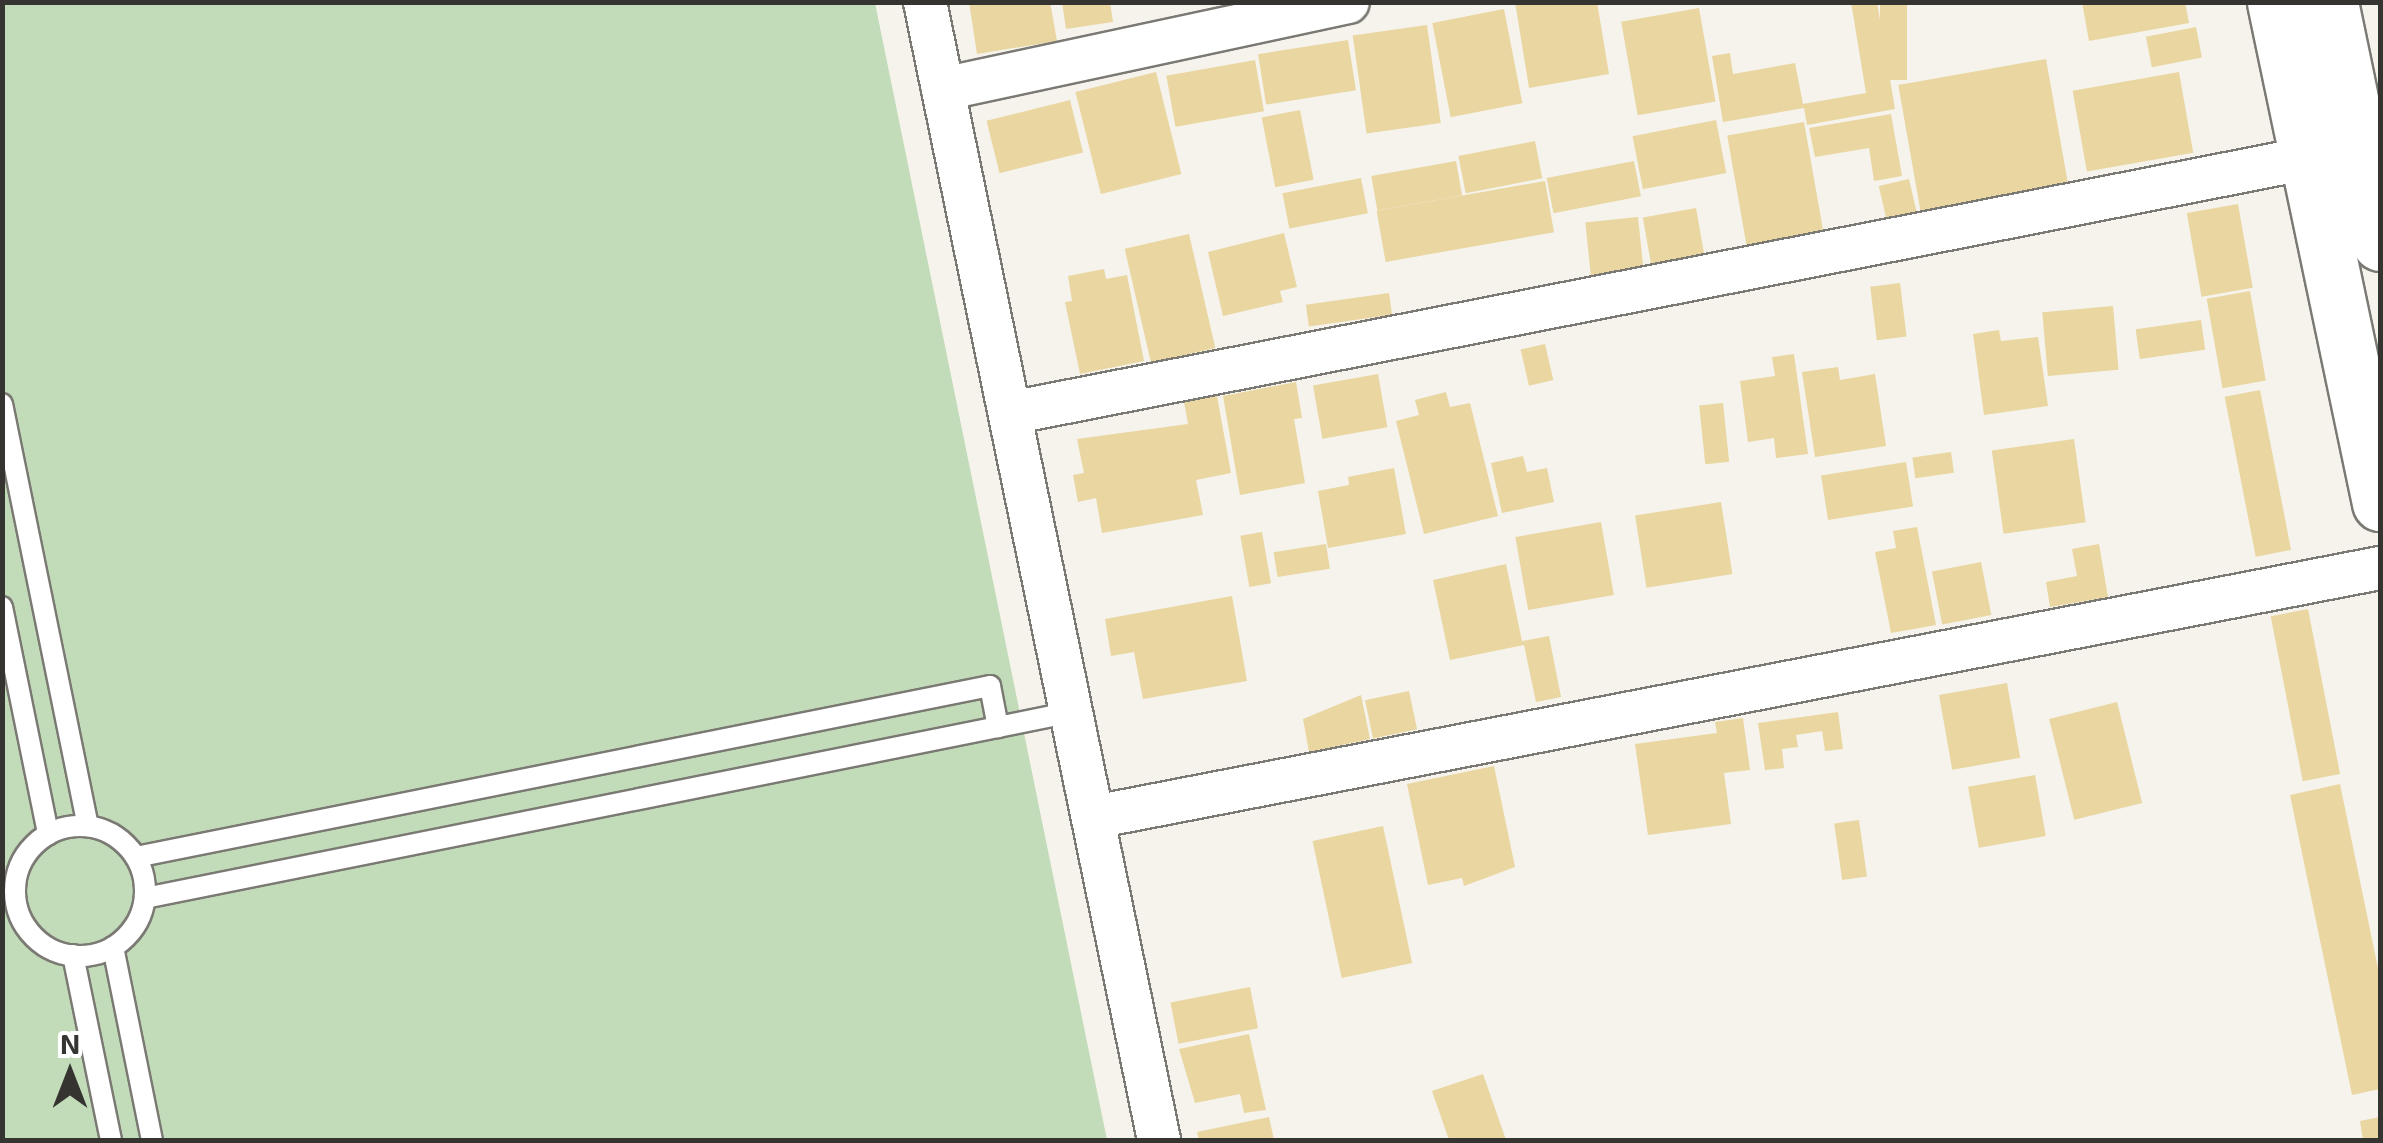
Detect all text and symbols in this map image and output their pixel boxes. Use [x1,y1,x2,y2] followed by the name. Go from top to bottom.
[20,1023,120,1123] north arrow
[60,1026,80,1060] text: N

